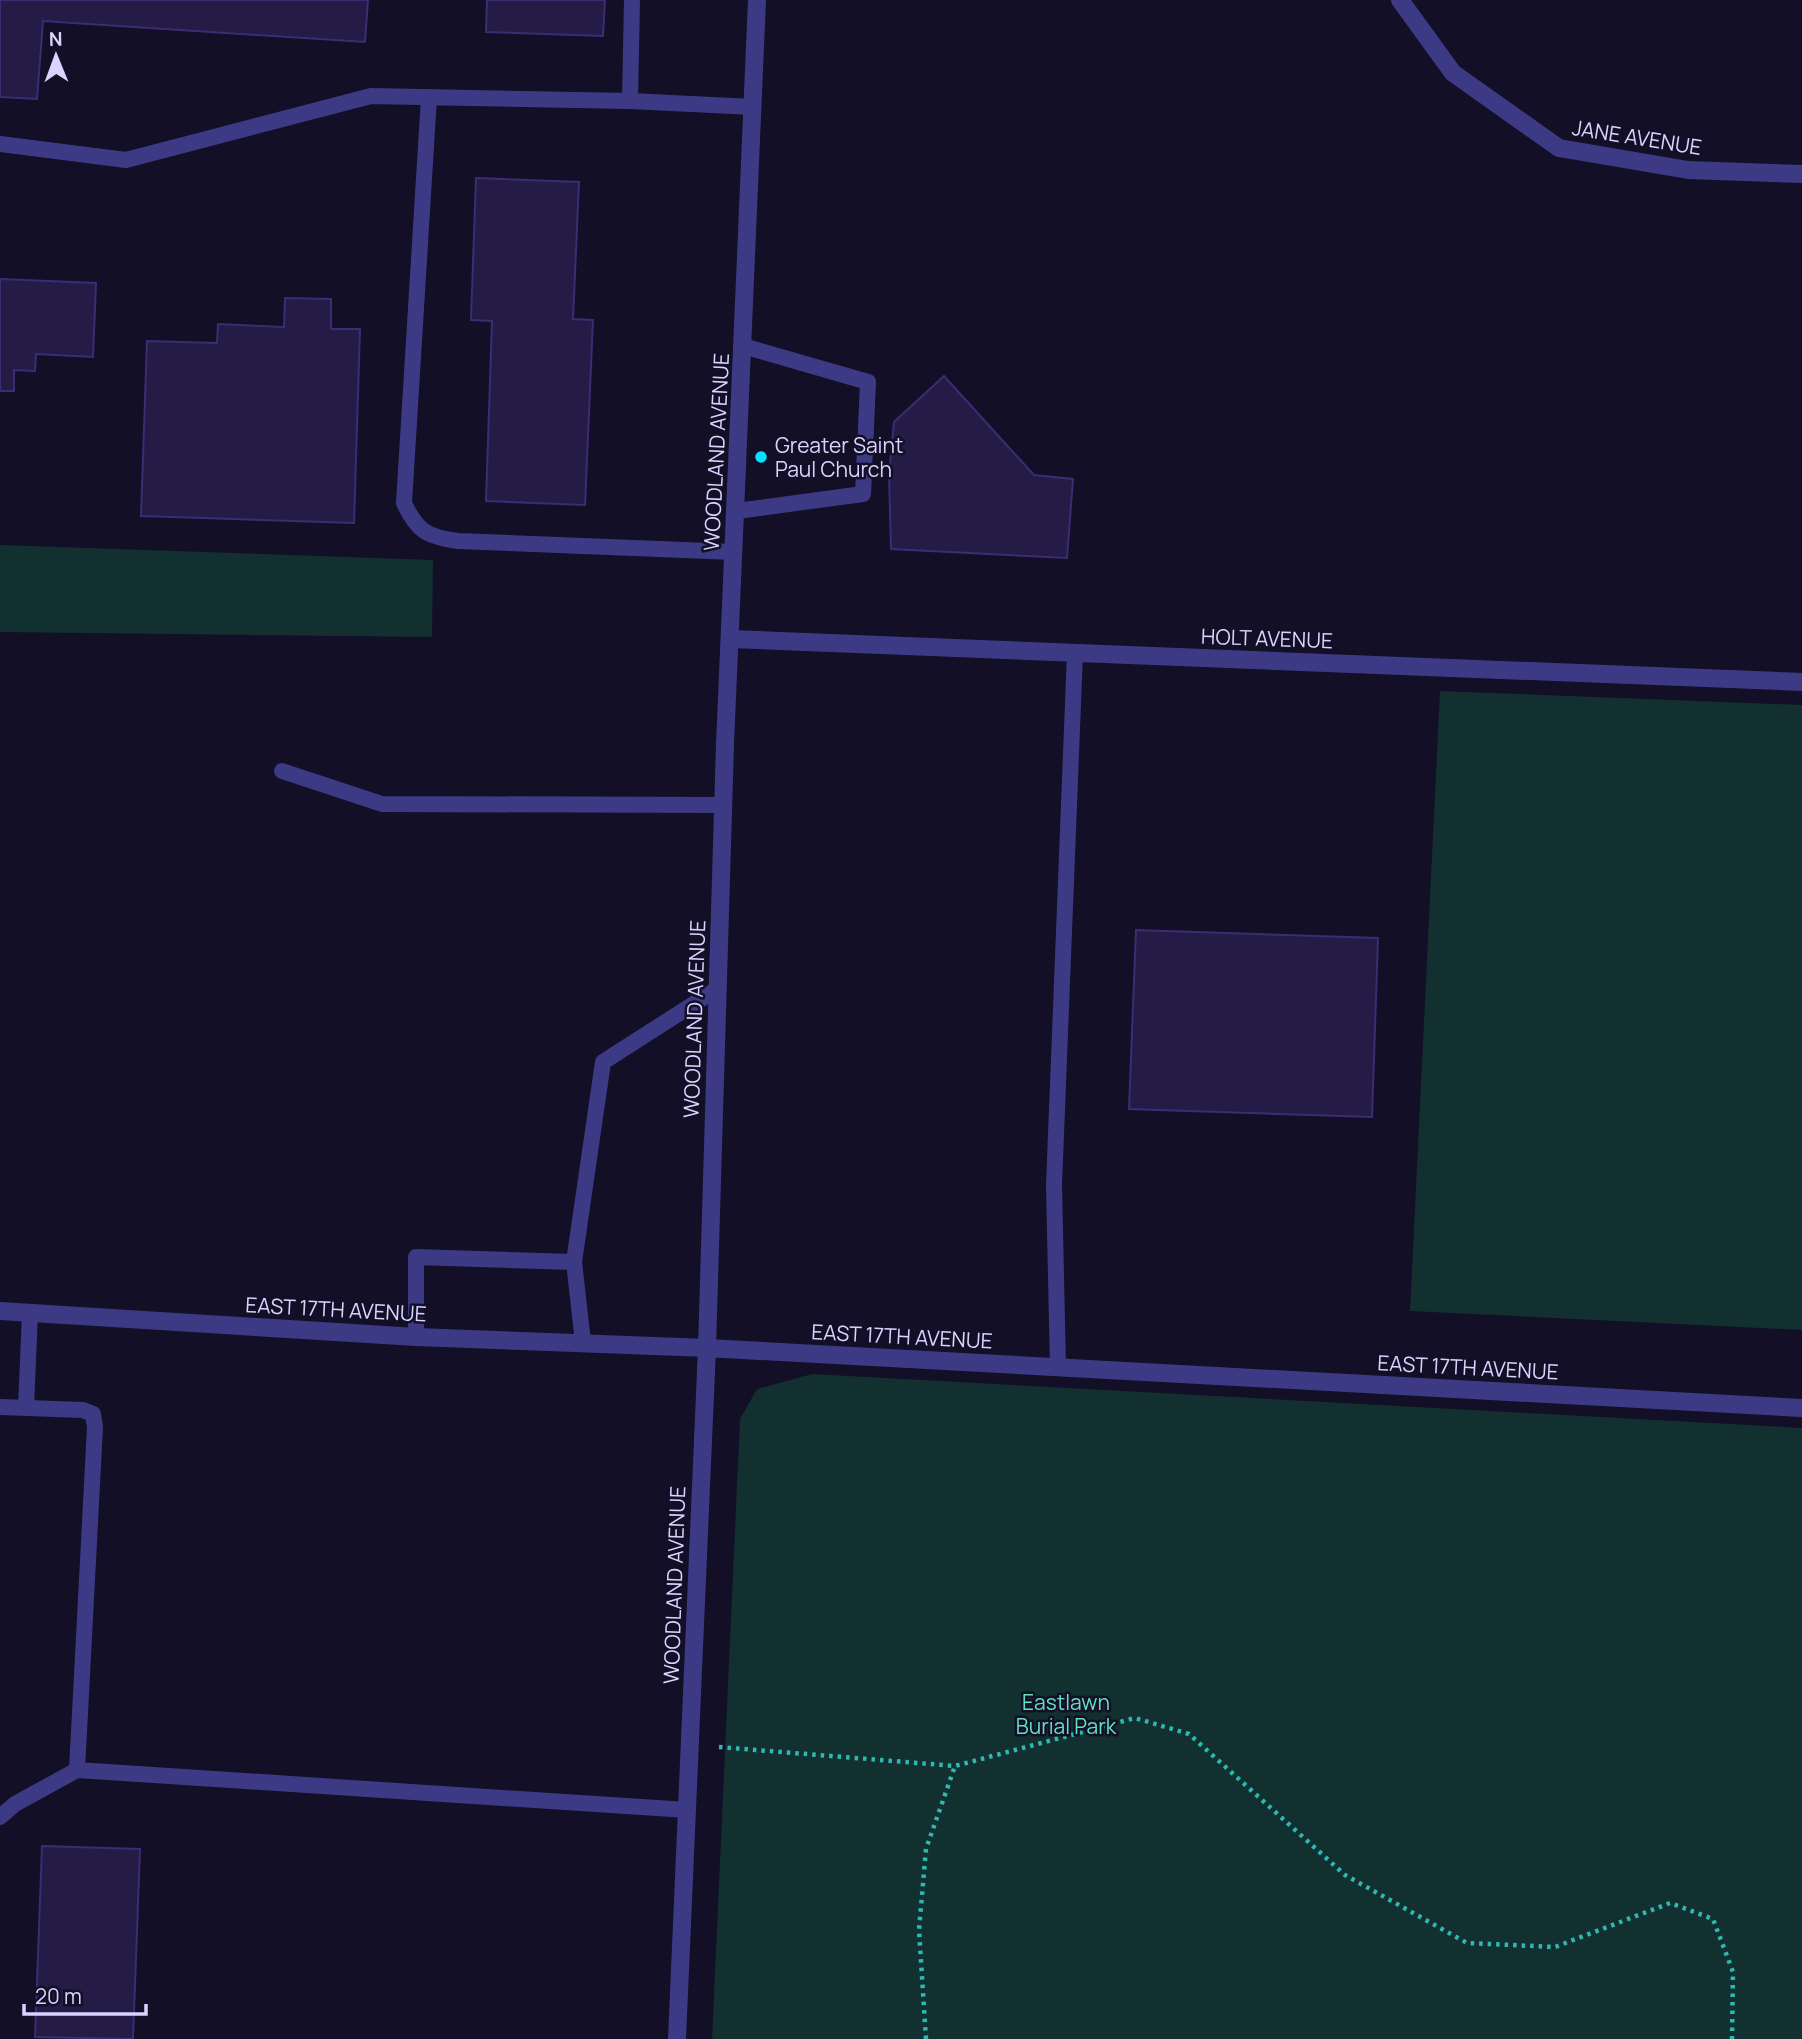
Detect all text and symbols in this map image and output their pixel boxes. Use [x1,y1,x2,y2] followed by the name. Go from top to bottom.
[21,21,91,91] north arrow
[49,26,63,52] text: N
[1570,113,1704,161] street label: JANE AVENUE
[697,352,735,552] street label: WOODLAND AVENUE
[775,431,903,483] place label: Greater Saint Paul Church
[753,449,769,465] marker: Greater Saint Paul Church
[1201,622,1333,654] street label: HOLT AVENUE
[677,920,711,1118] street label: WOODLAND AVENUE
[245,1290,427,1328] street label: EAST 17TH AVENUE
[811,1317,993,1355] street label: EAST 17TH AVENUE
[1377,1348,1559,1386] street label: EAST 17TH AVENUE
[657,1486,691,1684] street label: WOODLAND AVENUE
[1016,1688,1117,1740] park label: Eastlawn Burial Park
[24,1972,147,2016] scale bar
[35,1982,82,2010] text: 20 m

